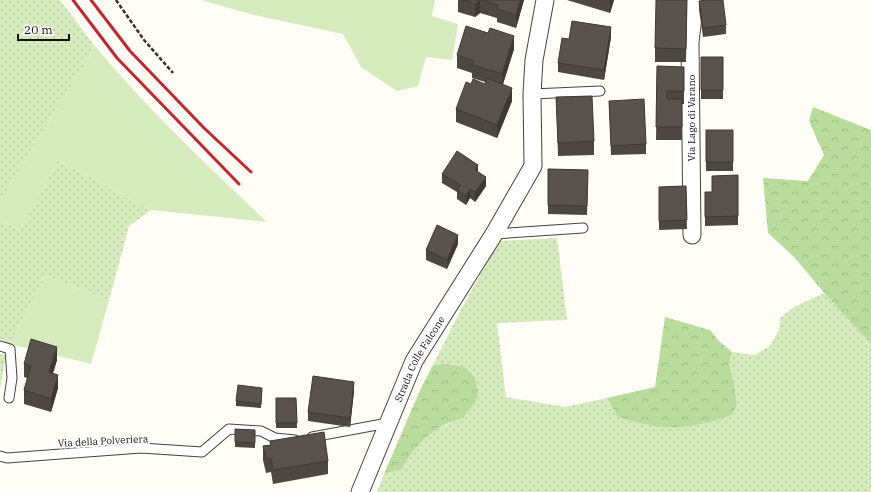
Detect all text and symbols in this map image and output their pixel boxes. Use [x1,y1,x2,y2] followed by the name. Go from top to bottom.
[18,16,69,42] scale bar
[24,22,53,37] text: 20 m
[685,74,698,161] street label: Via Lago di Varano
[391,313,447,404] street label: Strada Colle Falcone
[57,432,149,450] street label: Via della Polveriera

